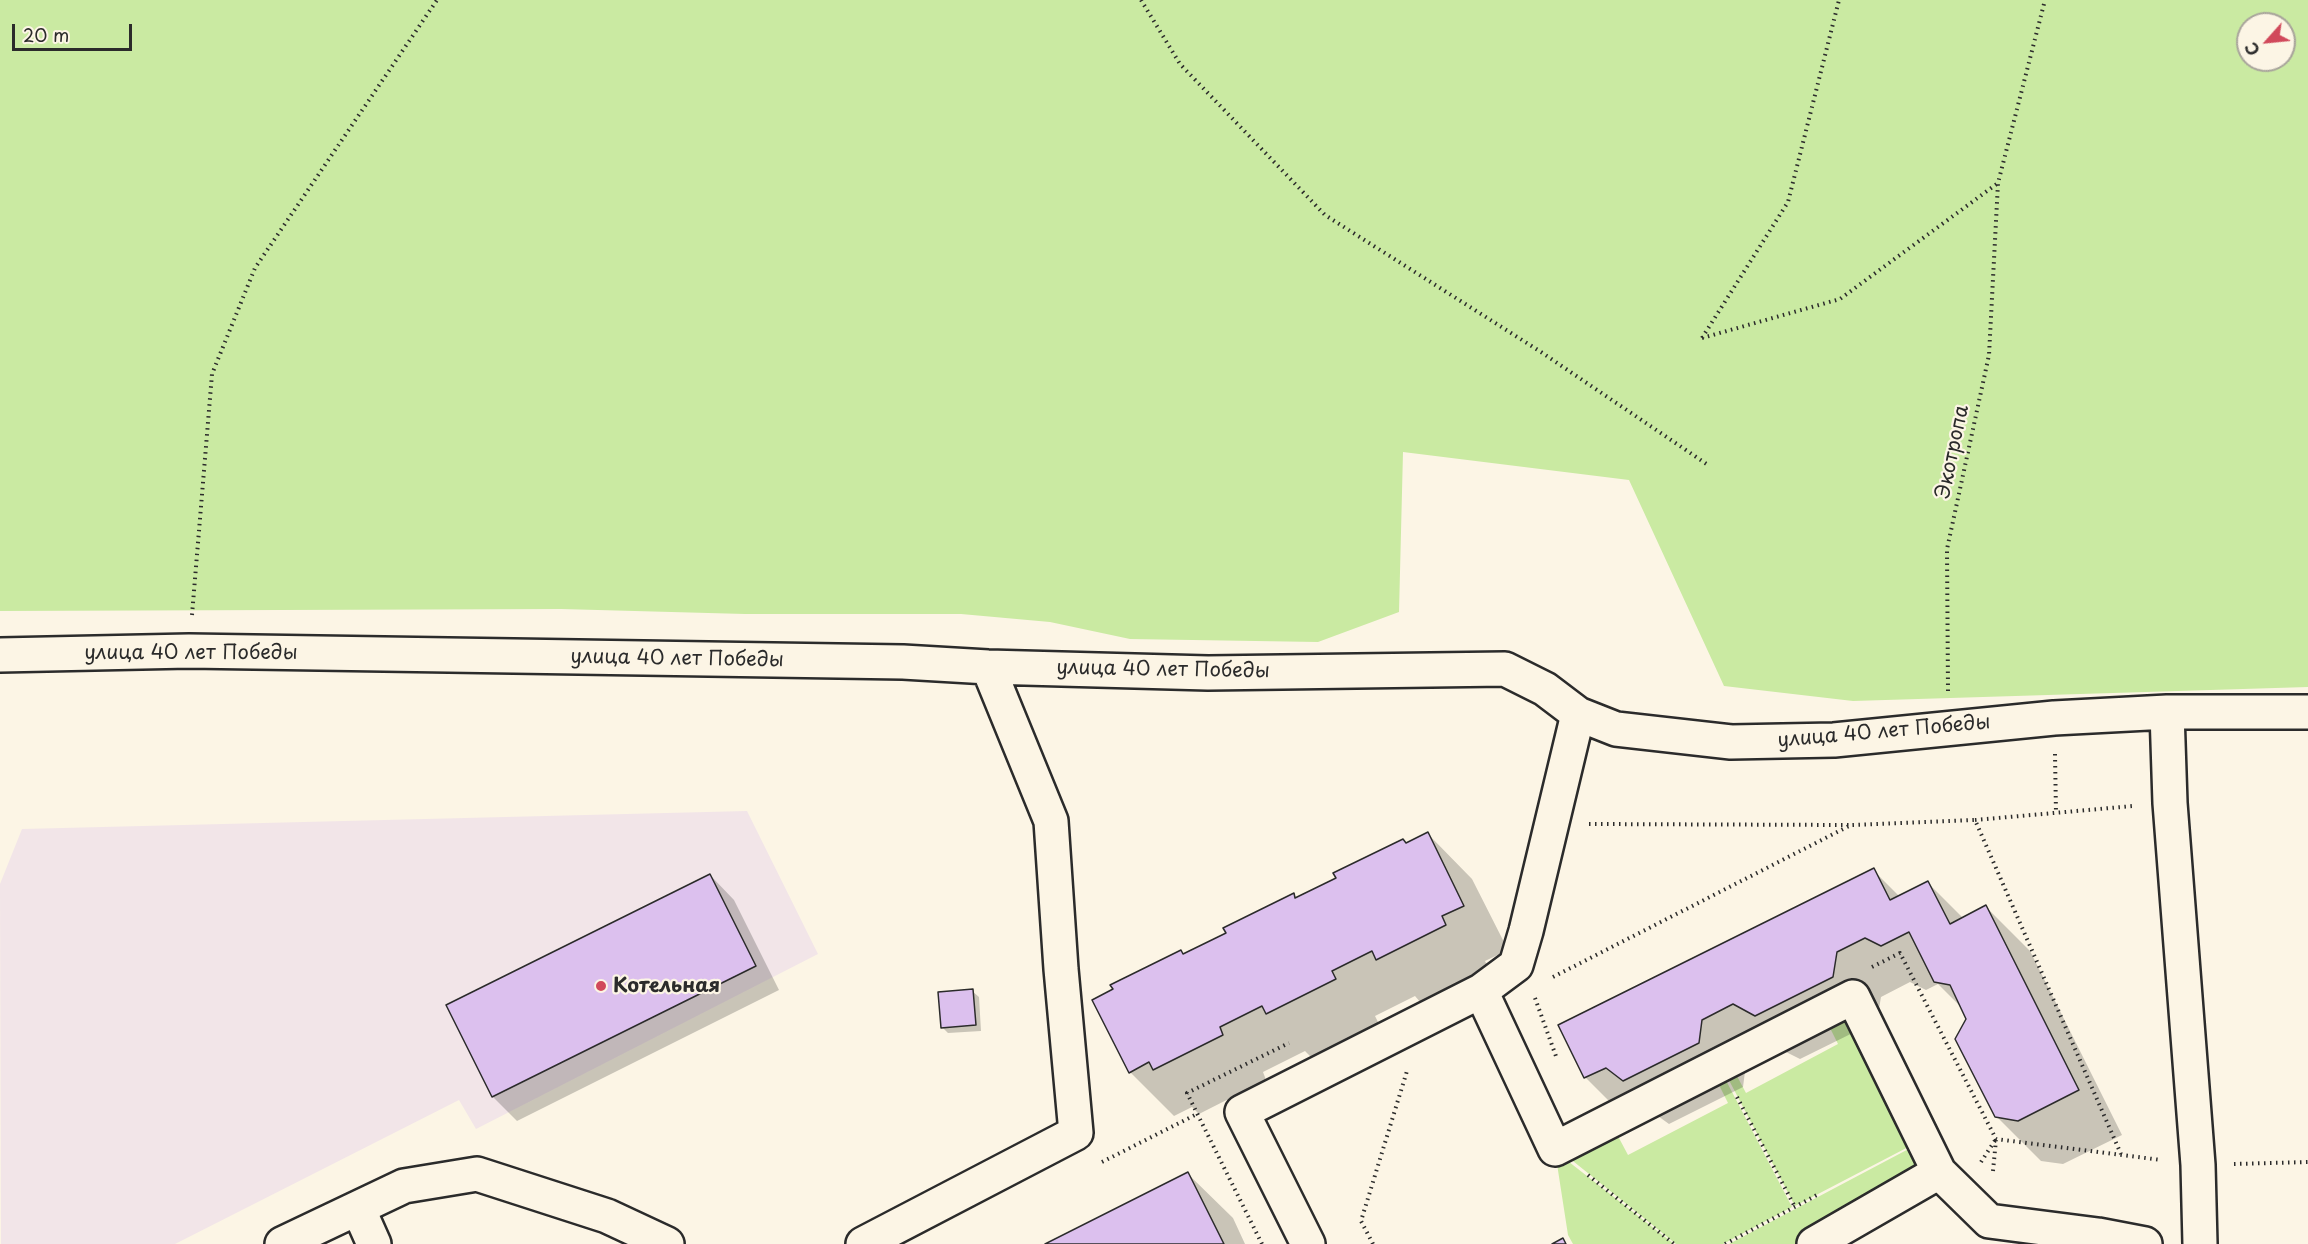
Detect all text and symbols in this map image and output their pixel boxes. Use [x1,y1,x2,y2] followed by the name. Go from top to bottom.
[15,12,135,50] scale bar
[2236,12,2296,72] north arrow
[23,21,69,48] text: 20 m
[2238,38,2265,60] text: С
[1931,403,1975,501] street label: Экотропа
[84,641,298,665] street label: улица 40 лет Победы
[570,645,784,673] street label: улица 40 лет Победы
[1056,656,1270,684] street label: улица 40 лет Победы
[1777,711,1991,753] street label: улица 40 лет Победы
[613,974,720,998] place label: Котельная
[594,979,608,993] marker: Котельная

